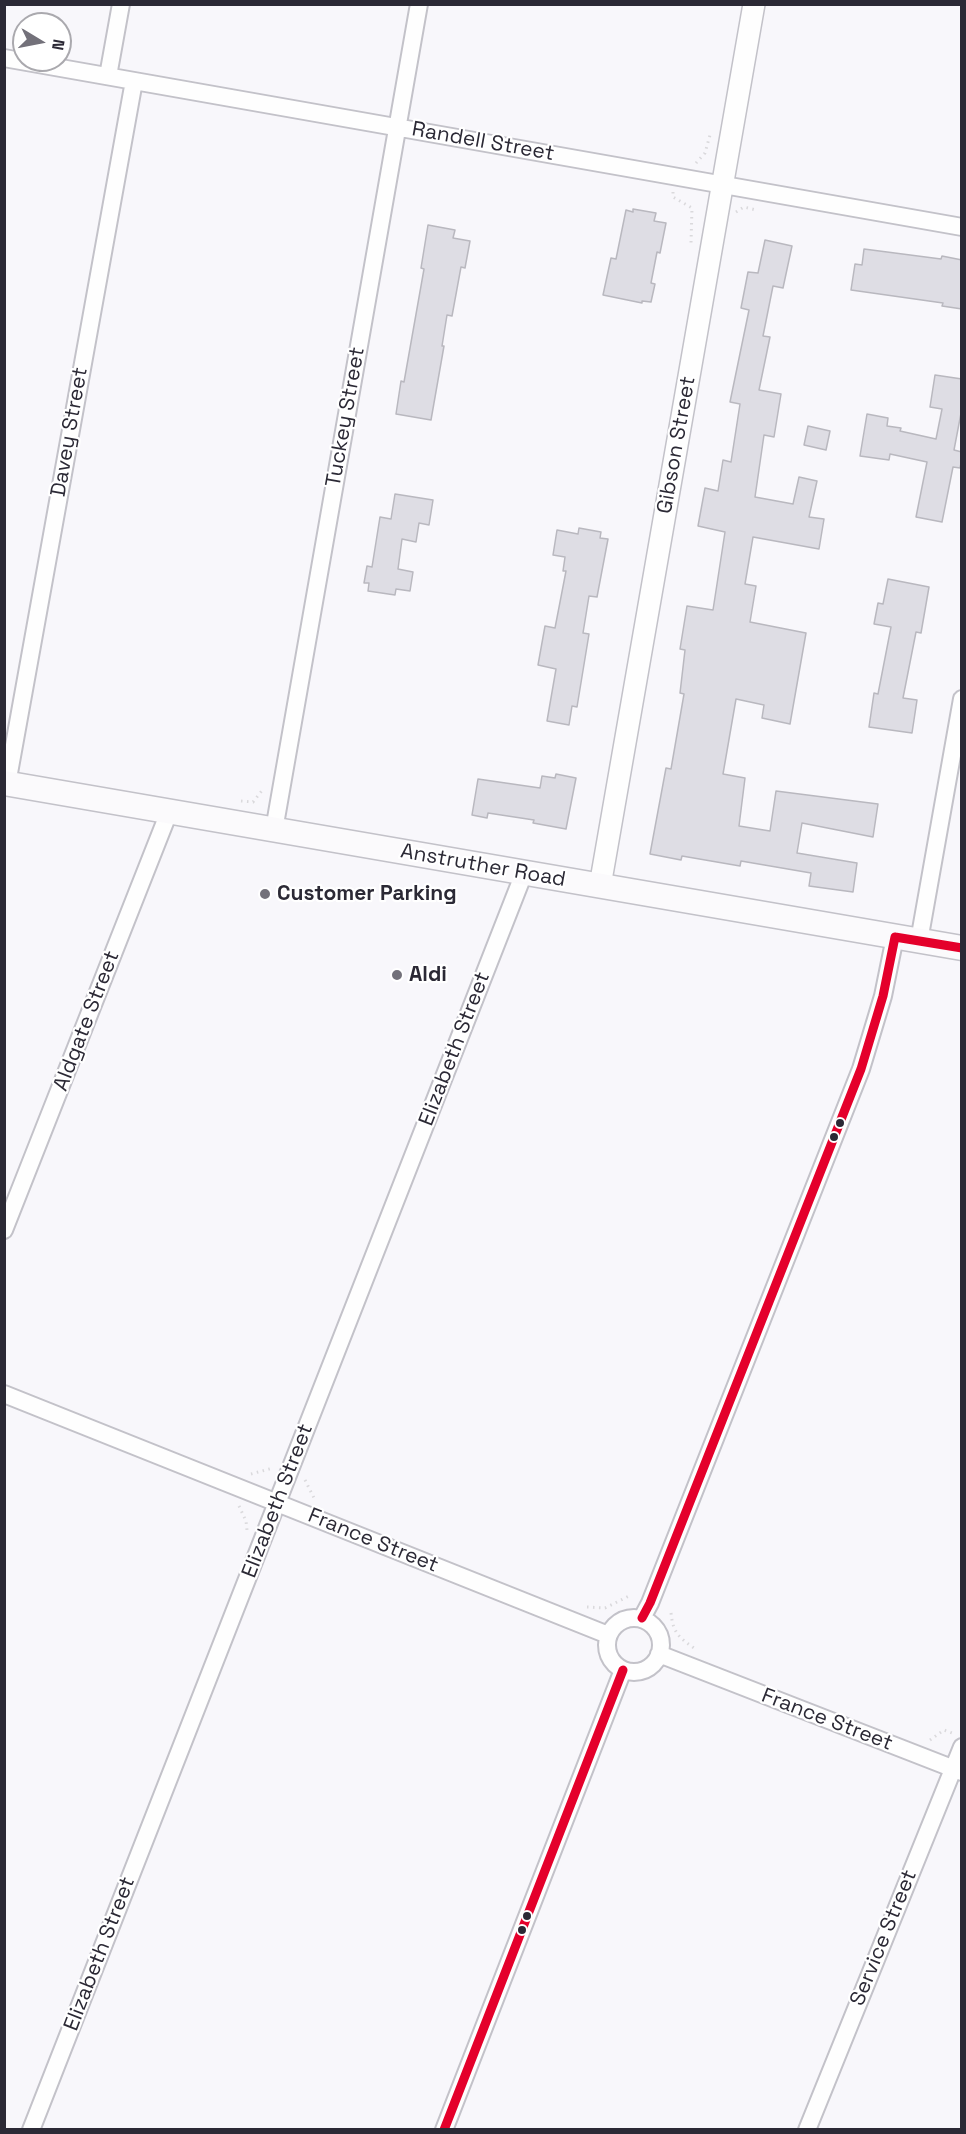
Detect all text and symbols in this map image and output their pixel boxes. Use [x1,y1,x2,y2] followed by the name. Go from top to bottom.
[12,12,72,72] north arrow
[47,38,70,52] text: N
[410,117,556,167] street label: Randell Street
[321,345,371,489] street label: Tuckey Street
[46,365,94,499] street label: Davey Street
[653,374,701,516] street label: Gibson Street
[398,839,568,893] street label: Anstruther Road
[277,881,457,907] place label: Customer Parking
[258,887,272,901] marker: Customer Parking
[49,947,125,1095] street label: Aldgate Street
[409,962,447,988] place label: Aldi
[390,968,404,982] marker: Aldi
[414,969,496,1129] street label: Elizabeth Street
[834,1117,846,1129] unlabelled marker
[828,1131,840,1143] unlabelled marker
[237,1421,319,1581] street label: Elizabeth Street
[304,1503,442,1579] street label: France Street
[758,1683,896,1757] street label: France Street
[845,1866,923,2010] street label: Service Street
[59,1874,141,2034] street label: Elizabeth Street
[521,1910,533,1922] unlabelled marker
[516,1924,528,1936] unlabelled marker

